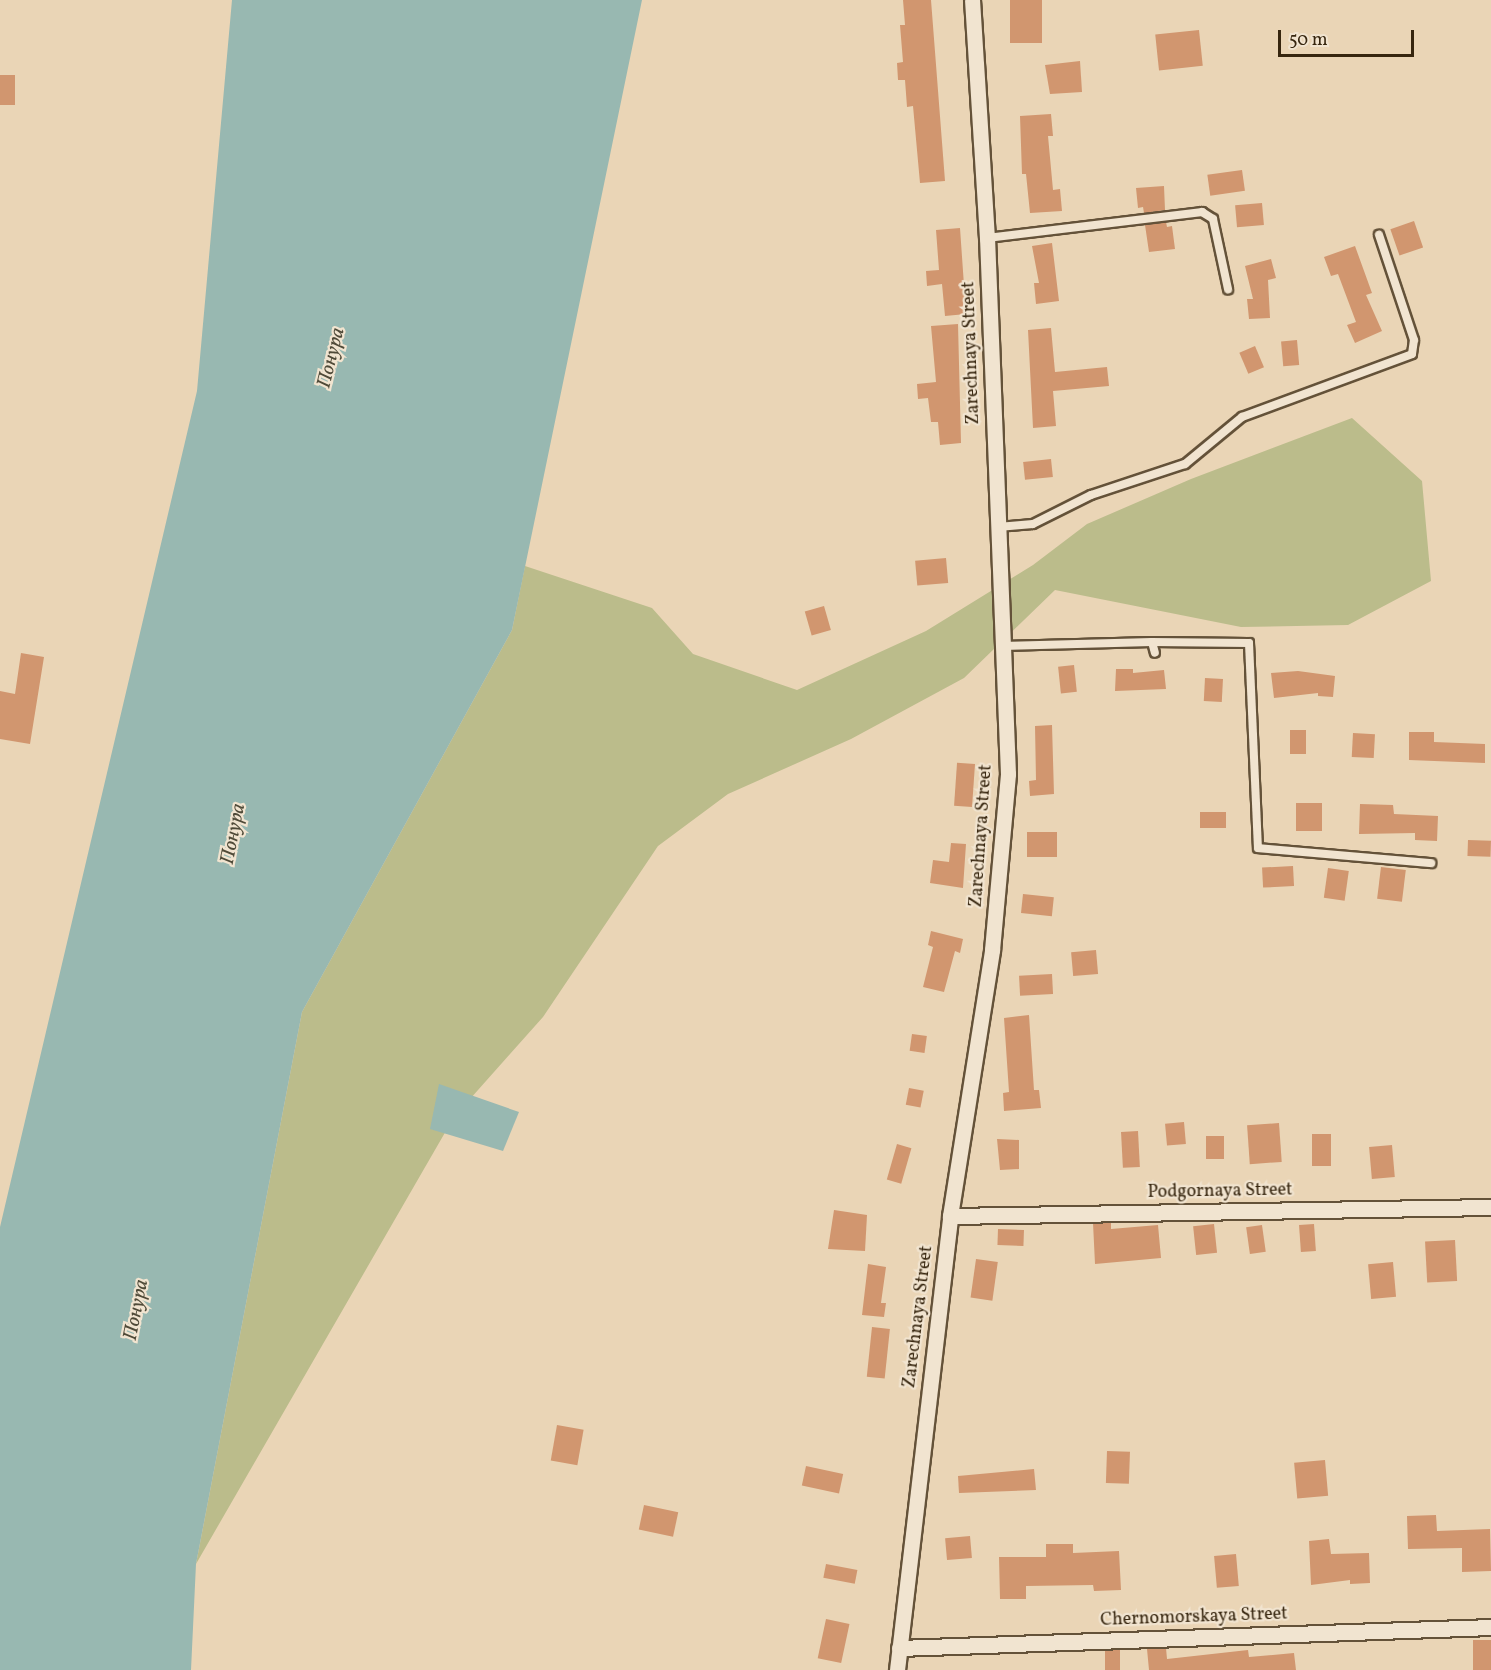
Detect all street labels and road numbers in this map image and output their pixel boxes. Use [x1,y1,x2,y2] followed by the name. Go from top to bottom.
[959,281,985,425] street label: Zarechnaya Street
[966,764,998,908] street label: Zarechnaya Street
[1147,1180,1293,1204] street label: Podgornaya Street
[900,1245,938,1389] street label: Zarechnaya Street
[1100,1604,1288,1632] street label: Chernomorskaya Street

